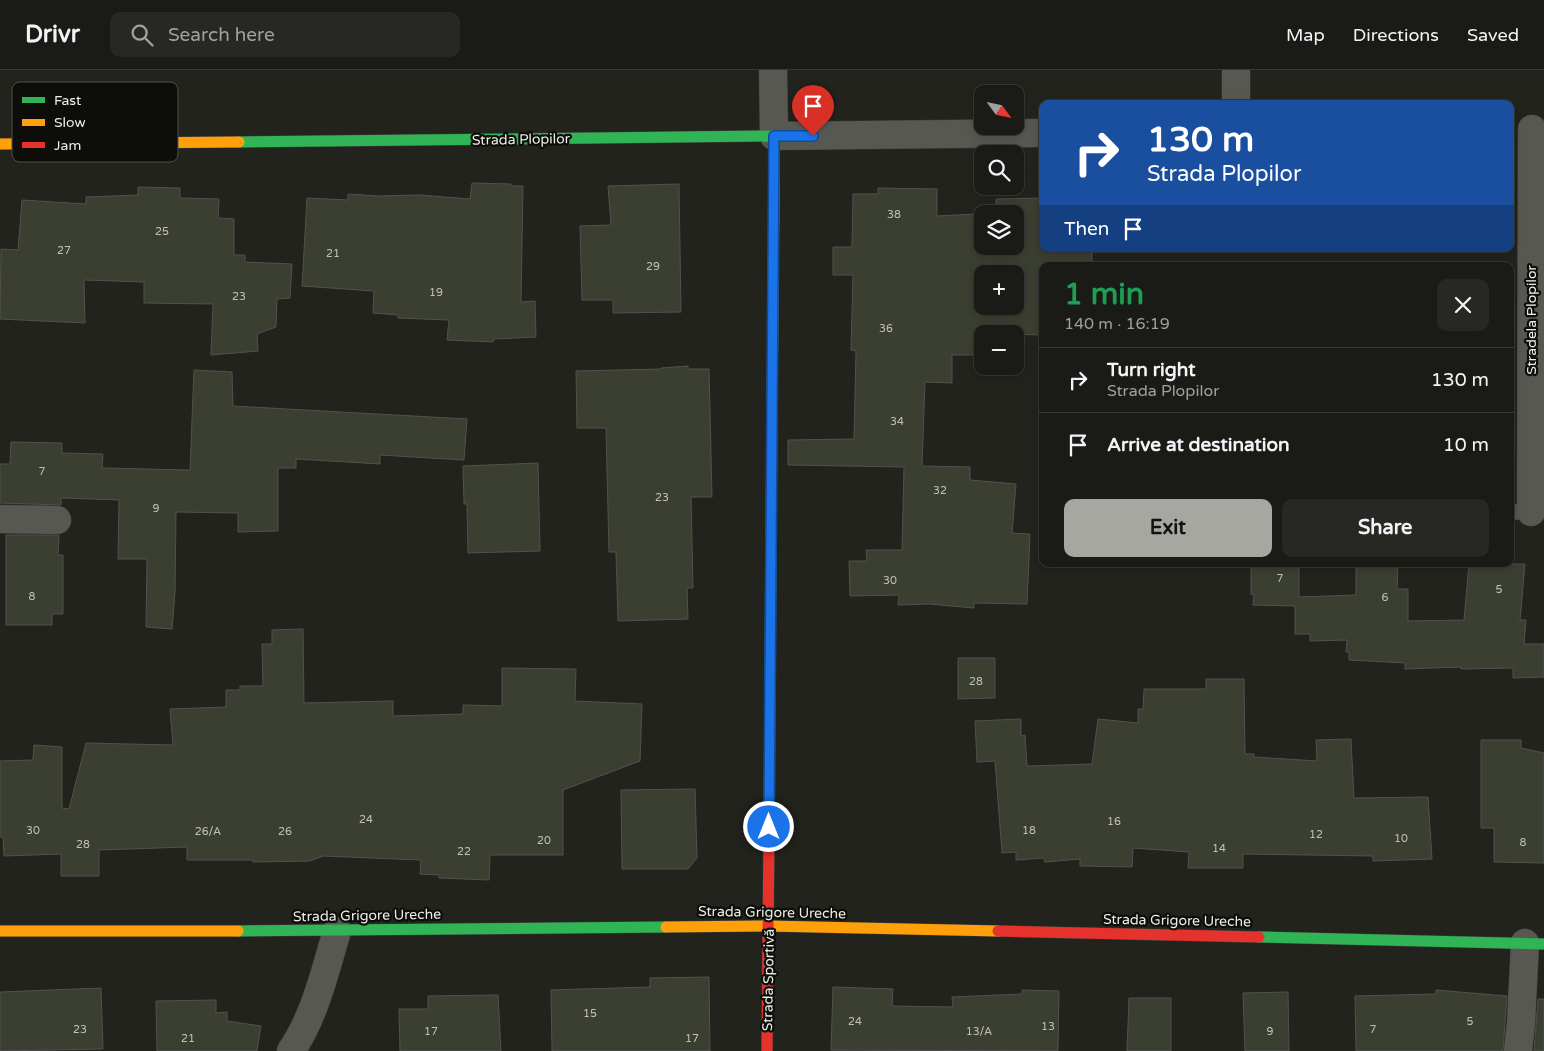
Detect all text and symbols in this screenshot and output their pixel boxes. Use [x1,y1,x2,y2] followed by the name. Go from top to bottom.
[110,12,460,57] search box
[25,20,80,49] text: Drivr
[128,21,156,49] icon: search
[168,24,275,46] text: Search here
[1286,24,1325,46] text: Map
[1353,24,1439,46] text: Directions
[1467,24,1519,46] text: Saved
[12,82,178,162] legend
[792,85,834,136] pin
[974,85,1024,135] north arrow
[974,85,1024,375] map controls
[54,92,82,109] text: Fast
[799,92,827,120] icon: arrive
[54,114,86,131] text: Slow
[1147,119,1254,161] text: 130 m
[1064,120,1129,185] icon: right
[472,130,571,149] street label: Strada Plopilor
[54,137,81,154] text: Jam
[974,145,1024,195] button: search
[1147,161,1301,187] text: Strada Plopilor
[974,205,1024,255] button: layers
[887,208,901,221] house number: 38
[1119,215,1147,243] icon: arrive
[1064,218,1109,240] text: Then
[155,225,169,238] house number: 25
[57,244,71,257] house number: 27
[326,247,340,260] house number: 21
[646,260,660,273] house number: 29
[974,265,1024,315] button: +
[1523,265,1540,375] street label: Stradela Plopilor
[1064,276,1144,313] text: 1 min
[1437,279,1489,331] button: close
[429,286,443,299] house number: 19
[232,290,246,303] house number: 23
[1064,314,1170,334] text: 140 m · 16:19
[879,322,893,335] house number: 36
[974,325,1024,375] button: −
[1107,359,1195,381] text: Turn right
[1064,366,1092,394] icon: right
[1431,369,1489,391] text: 130 m
[1107,381,1219,401] text: Strada Plopilor
[890,415,904,428] house number: 34
[1064,431,1092,459] icon: arrive
[1107,434,1290,456] text: Arrive at destination
[1443,434,1489,456] text: 10 m
[39,465,46,478] house number: 7
[933,484,947,497] house number: 32
[655,491,669,504] house number: 23
[1064,499,1272,557] button: Exit
[1282,499,1489,557] button: Share
[153,502,160,515] house number: 9
[1277,572,1284,585] house number: 7
[883,574,897,587] house number: 30
[1496,583,1503,596] house number: 5
[29,590,36,603] house number: 8
[1382,591,1389,604] house number: 6
[969,675,983,688] house number: 28
[742,800,794,852] position arrow
[359,813,373,826] house number: 24
[1107,815,1121,828] house number: 16
[26,824,40,837] house number: 30
[1022,824,1036,837] house number: 18
[195,825,221,838] house number: 26/A
[278,825,292,838] house number: 26
[1309,828,1323,841] house number: 12
[1394,832,1408,845] house number: 10
[537,834,551,847] house number: 20
[1520,836,1527,849] house number: 8
[76,838,90,851] house number: 28
[1212,842,1226,855] house number: 14
[457,845,471,858] house number: 22
[698,903,846,922] street label: Strada Grigore Ureche
[293,906,441,925] street label: Strada Grigore Ureche
[1103,911,1251,930] street label: Strada Grigore Ureche
[759,929,778,1031] street label: Strada Sportivă
[583,1007,597,1020] house number: 15
[848,1015,862,1028] house number: 24
[1467,1015,1474,1028] house number: 5
[1041,1020,1055,1033] house number: 13
[73,1023,87,1036] house number: 23
[1370,1023,1377,1036] house number: 7
[424,1025,438,1038] house number: 17
[966,1025,992,1038] house number: 13/A
[1267,1025,1274,1038] house number: 9
[181,1032,195,1045] house number: 21
[685,1032,699,1045] house number: 17

